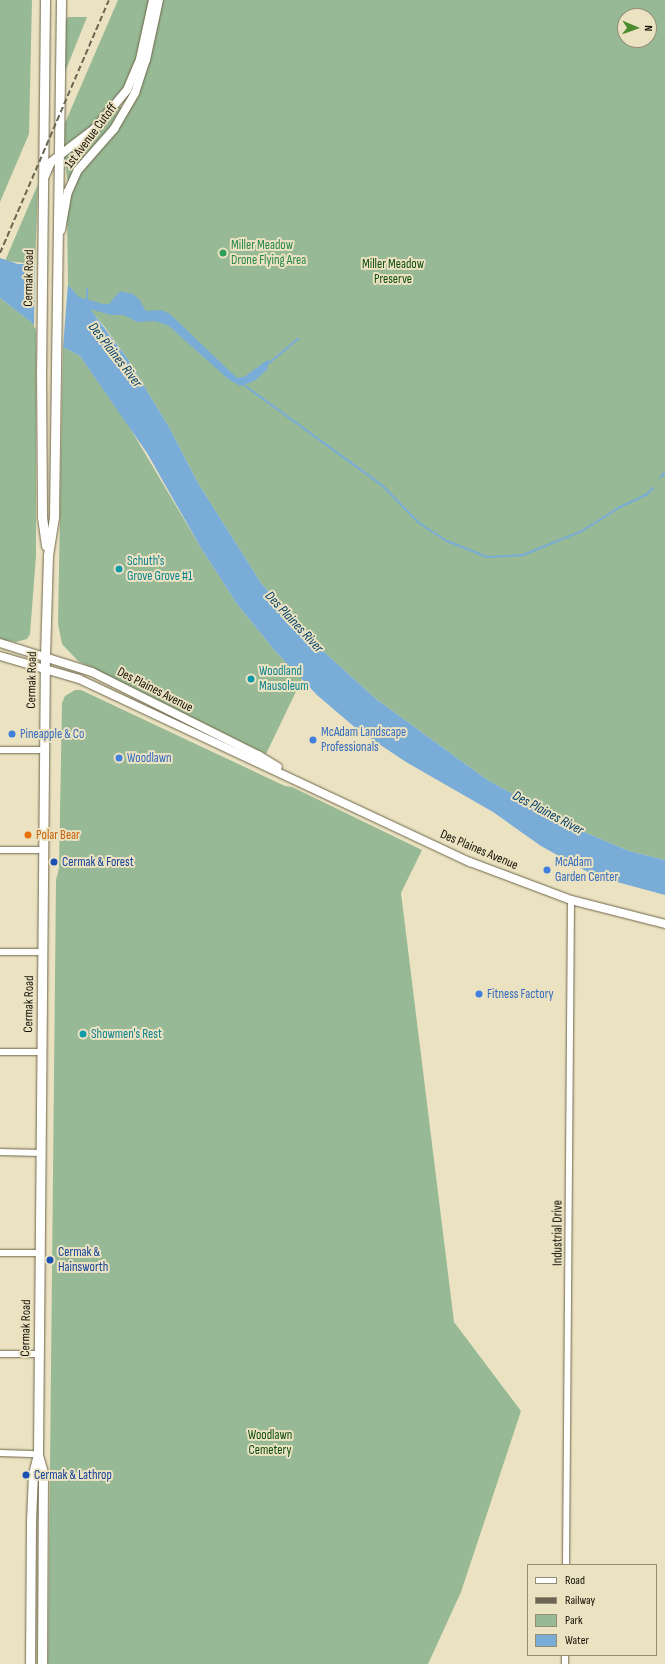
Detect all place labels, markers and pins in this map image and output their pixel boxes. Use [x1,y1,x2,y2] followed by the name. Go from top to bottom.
[231,238,306,269] place label: Miller Meadow Drone Flying Area
[218,248,228,258] marker: Miller Meadow Drone Flying Area
[127,554,193,585] place label: Schuth's Grove Grove #1
[114,564,124,574] marker: Schuth's Grove Grove #1
[259,664,309,695] place label: Woodland Mausoleum
[246,674,256,684] marker: Woodland Mausoleum
[321,725,406,756] place label: McAdam Landscape Professionals
[20,726,84,742] place label: Pineapple & Co
[7,729,17,739] marker: Pineapple & Co
[308,735,318,745] marker: McAdam Landscape Professionals
[127,750,172,766] place label: Woodlawn
[114,753,124,763] marker: Woodlawn
[36,827,80,843] place label: Polar Bear
[23,830,33,840] marker: Polar Bear
[62,854,134,870] place label: Cermak & Forest
[555,855,618,886] place label: McAdam Garden Center
[49,857,59,867] marker: Cermak & Forest
[542,865,552,875] marker: McAdam Garden Center
[487,986,553,1002] place label: Fitness Factory
[474,989,484,999] marker: Fitness Factory
[91,1026,162,1042] place label: Showmen's Rest
[78,1029,88,1039] marker: Showmen's Rest
[58,1245,108,1276] place label: Cermak & Hainsworth
[45,1255,55,1265] marker: Cermak & Hainsworth
[34,1467,112,1483] place label: Cermak & Lathrop
[21,1470,31,1480] marker: Cermak & Lathrop

